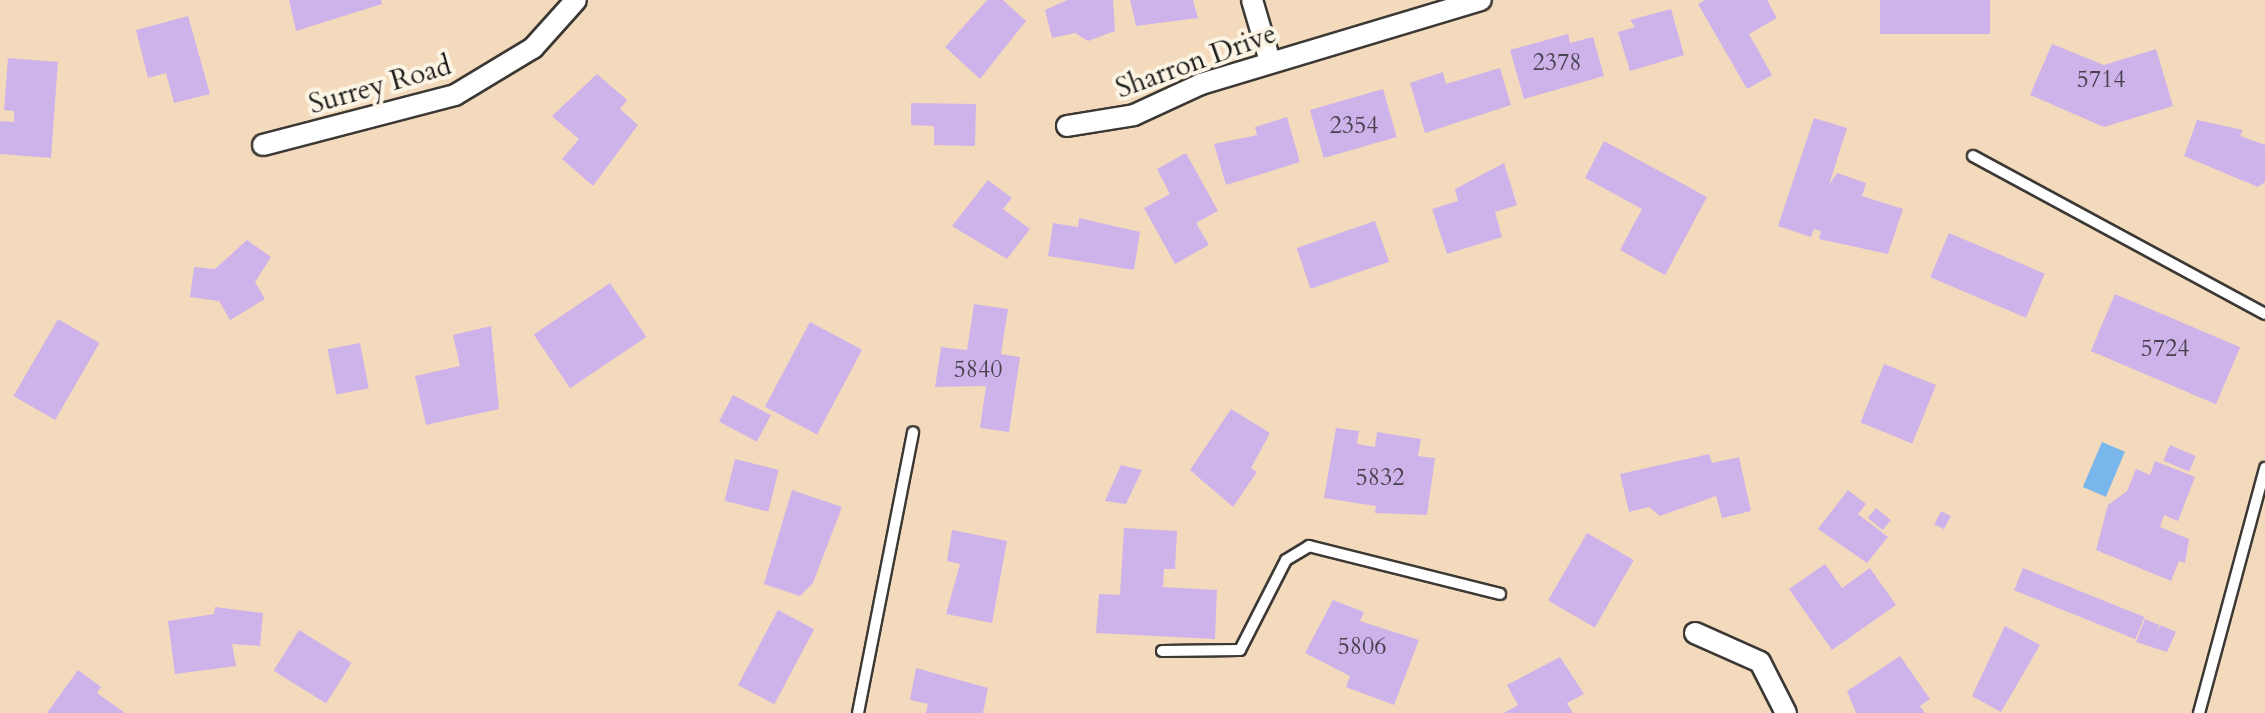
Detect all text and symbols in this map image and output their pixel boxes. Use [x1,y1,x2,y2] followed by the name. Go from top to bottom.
[1111,16,1281,106] street label: Sharron Drive
[305,49,455,121] street label: Surrey Road
[1532,49,1582,77] house number: 2378
[2076,66,2126,94] house number: 5714
[1329,112,1379,140] house number: 2354
[2140,335,2190,363] house number: 5724
[953,356,1003,384] house number: 5840
[1355,464,1405,492] house number: 5832
[1337,633,1387,661] house number: 5806

